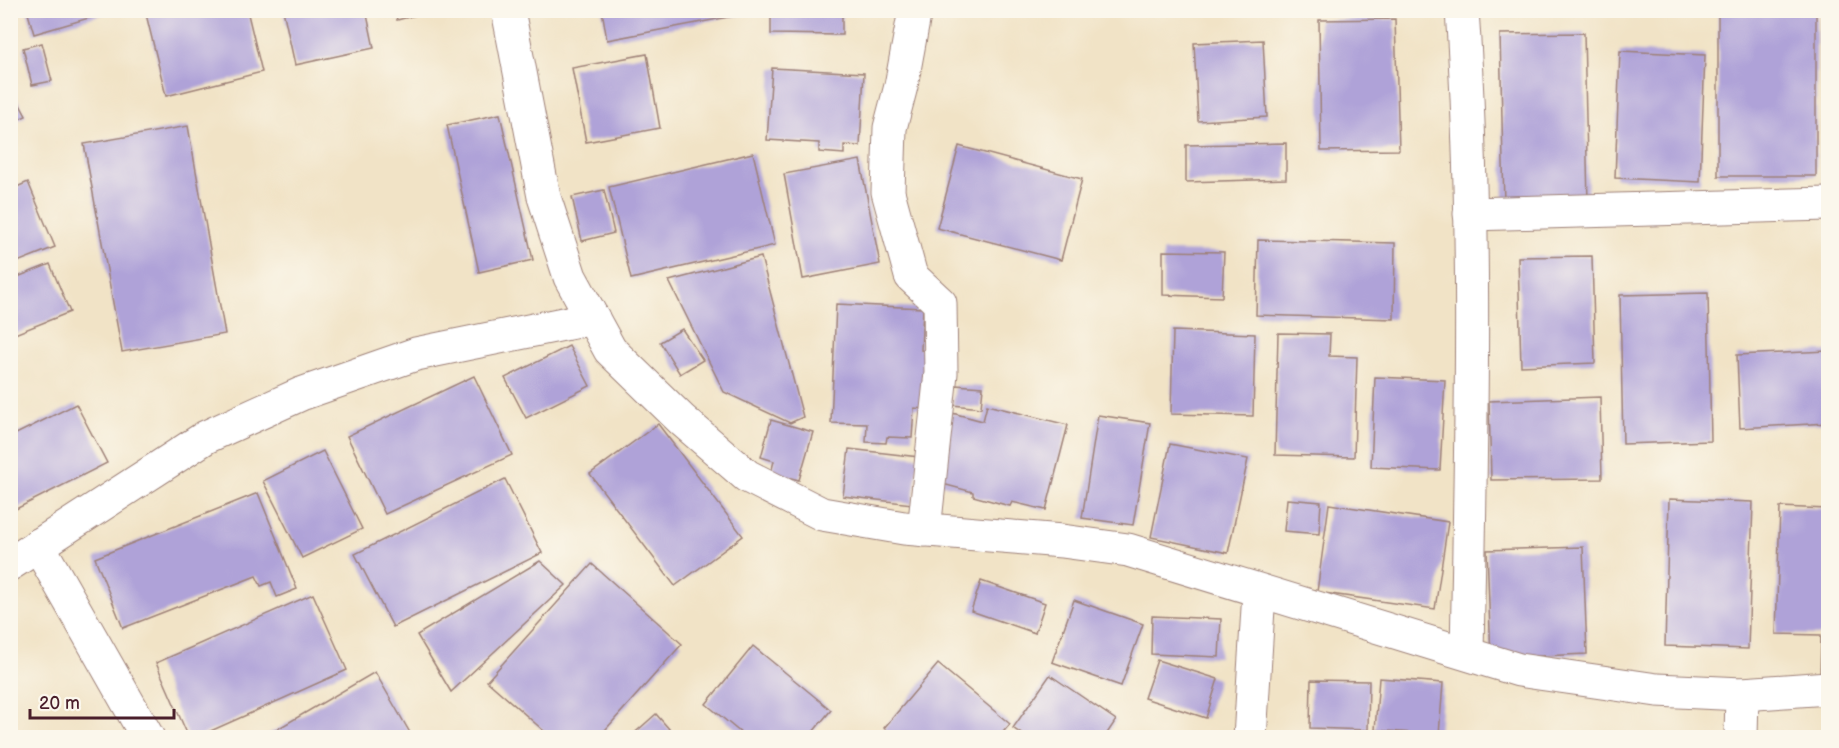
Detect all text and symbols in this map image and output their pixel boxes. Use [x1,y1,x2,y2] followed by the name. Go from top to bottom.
[30,682,174,720] scale bar
[39,693,80,714] text: 20 m

